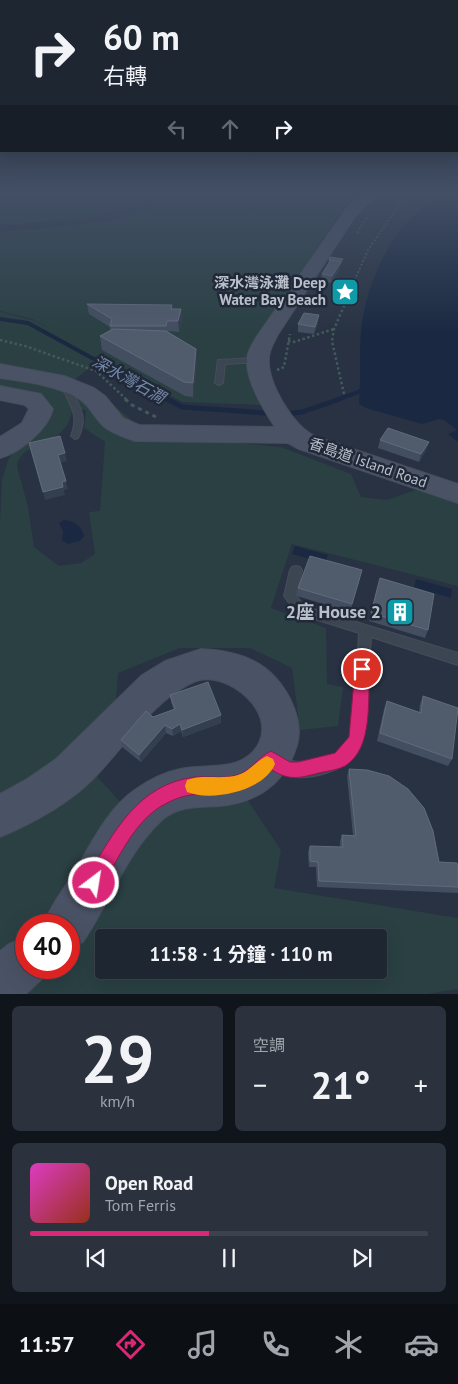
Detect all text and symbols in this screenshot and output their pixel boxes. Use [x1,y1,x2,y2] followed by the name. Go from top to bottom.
[103,14,180,60] text: 60 m
[20,20,85,85] icon: right
[103,62,147,90] text: 右轉
[163,115,191,143] icon: left
[216,115,244,143] icon: ahead
[269,115,297,143] icon: right
[214,273,326,309] place label: 深水灣泳灘 Deep Water Bay Beach
[330,277,360,307] place icon: 深水灣泳灘 Deep Water Bay Beach
[89,351,171,408] water label: 深水灣石澗
[307,433,430,492] street label: 香島道 Island Road
[385,597,415,627] building icon: 2座 House 2
[286,600,381,623] place label: 2座 House 2
[341,648,383,690] pin
[348,655,376,683] icon: arrive
[67,856,119,908] position arrow
[15,914,80,979] speed limit sign: 40
[149,942,333,966] text: 11:58 · 1 分鐘 · 110 m
[81,1016,154,1100] text: 29
[253,1035,285,1055] text: 空調
[311,1060,370,1109] text: 21°
[253,1066,267,1103] text: −
[414,1066,428,1103] text: +
[100,1091,135,1111] text: km/h
[105,1171,193,1195] text: Open Road
[105,1195,176,1215] text: Tom Ferris
[82,1244,110,1272] icon: previous
[215,1244,243,1272] icon: pause
[348,1244,376,1272] icon: next
[113,1327,148,1362] icon: directions
[185,1327,220,1362] icon: music
[258,1327,293,1362] icon: phone
[331,1327,366,1362] icon: climate
[404,1327,439,1362] icon: car
[19,1330,75,1358] text: 11:57

